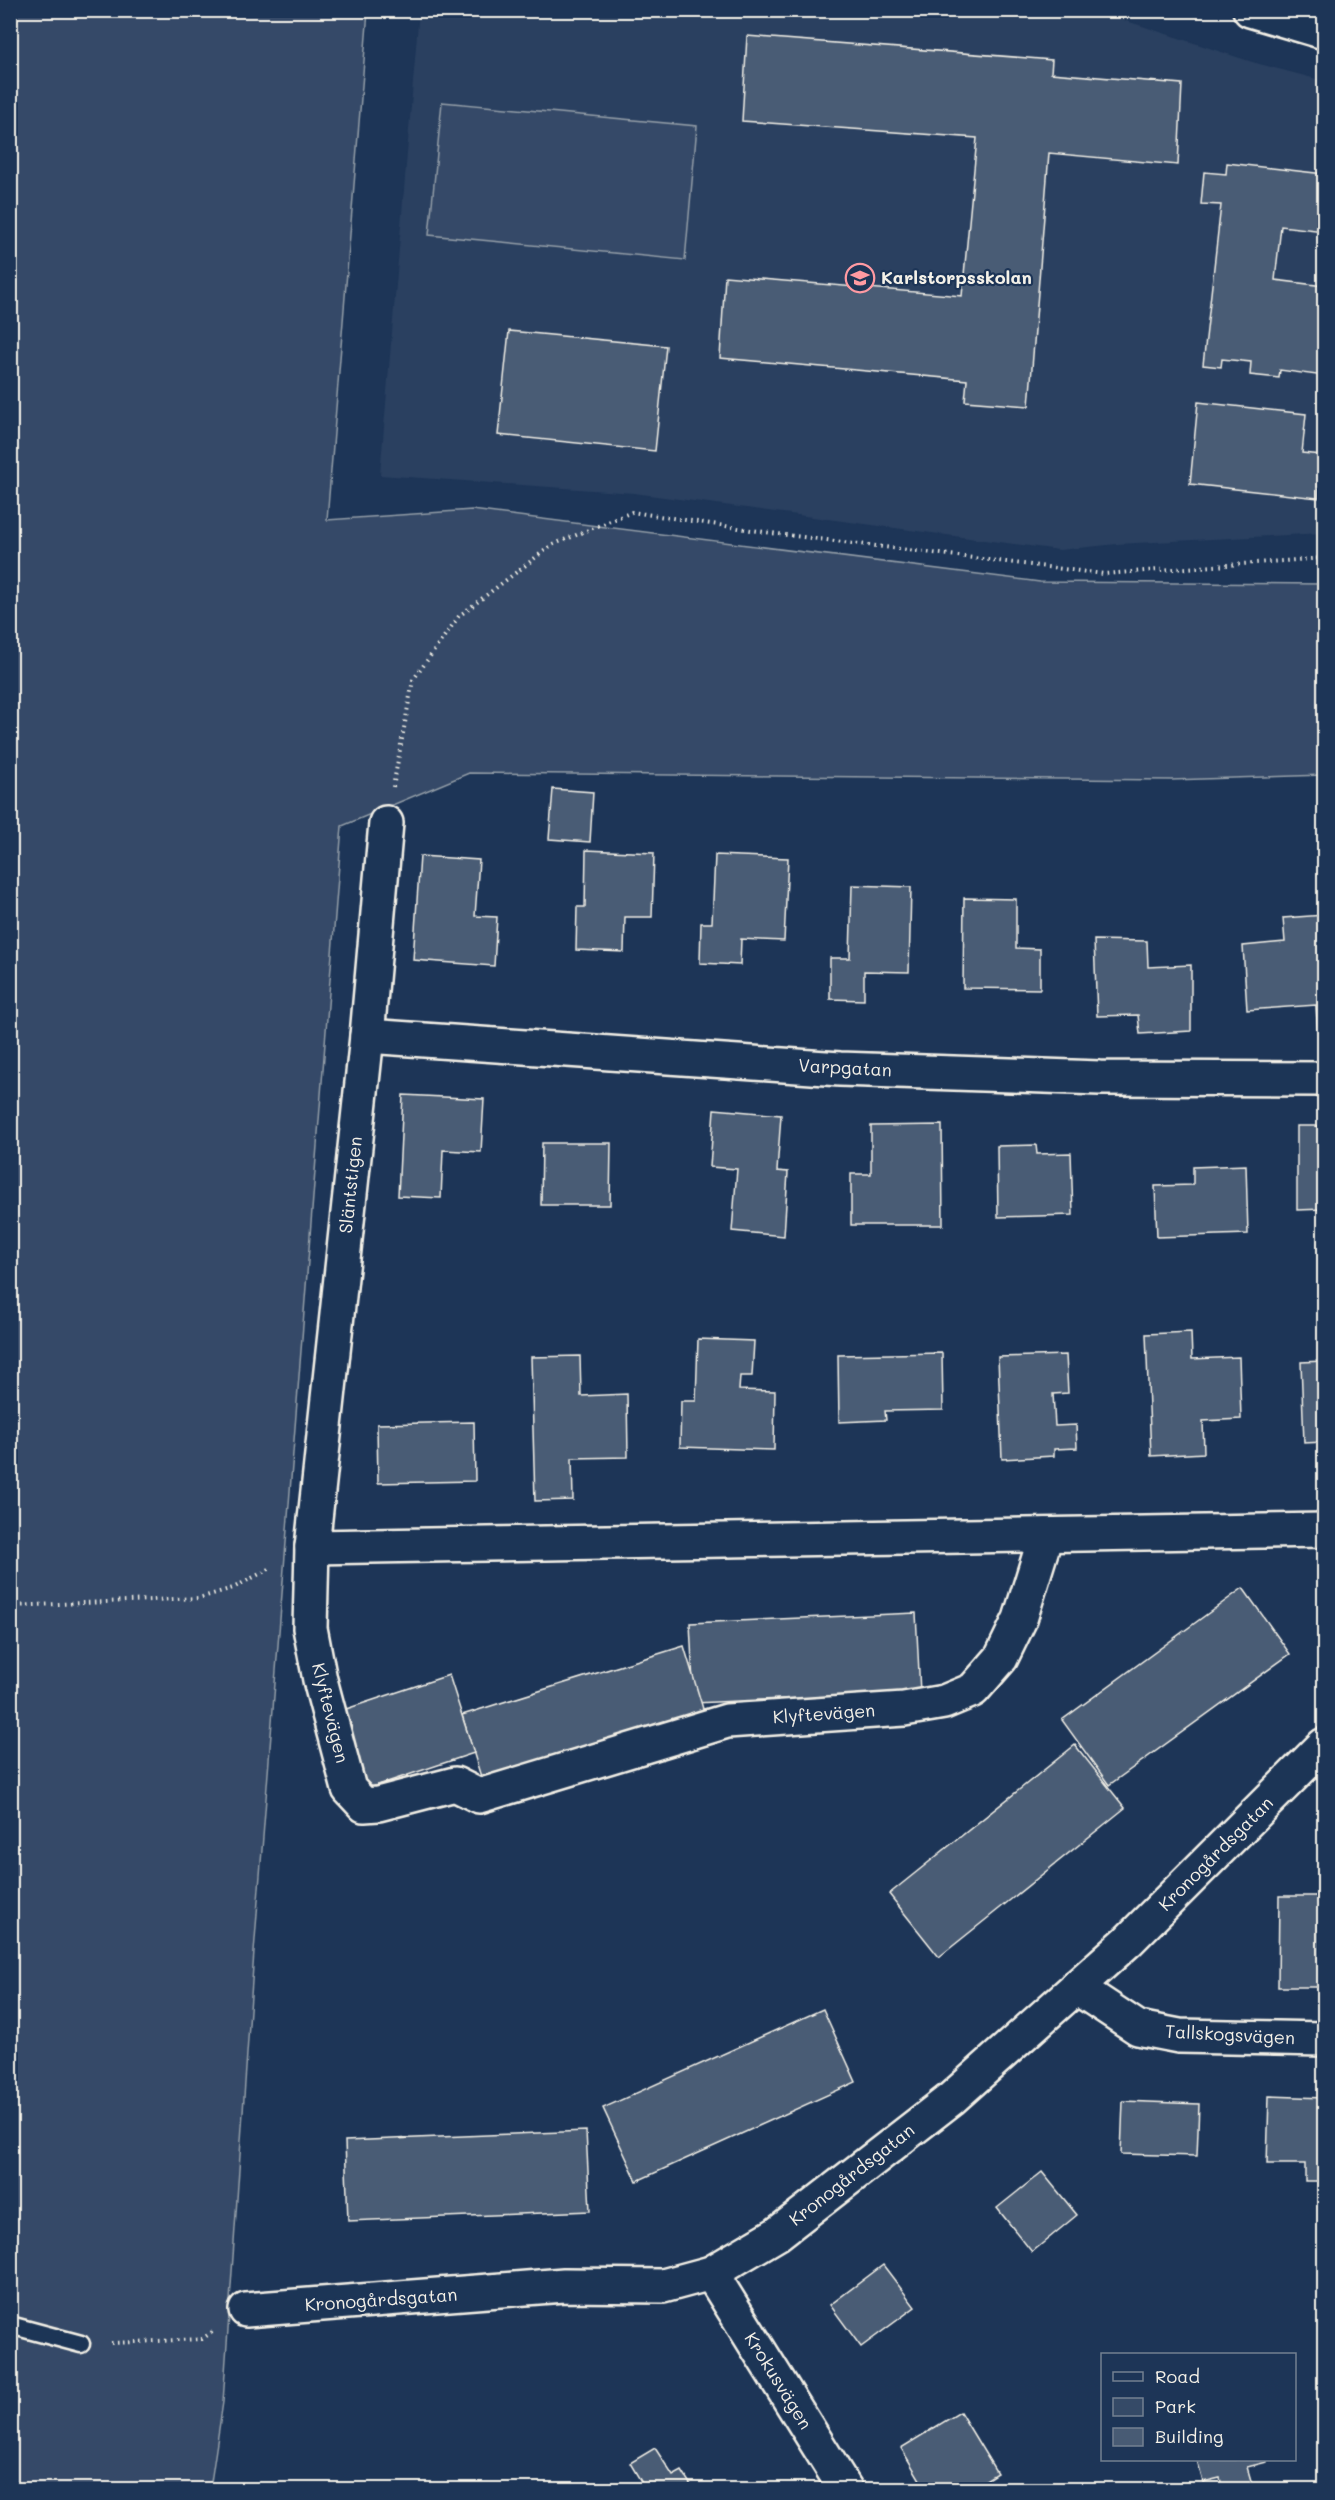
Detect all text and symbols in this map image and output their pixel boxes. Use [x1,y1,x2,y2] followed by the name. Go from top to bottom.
[844,262,876,294] school or university icon: Karlstorpsskolan
[881,265,1032,289] place label: Karlstorpsskolan
[798,1053,892,1081] street label: Varpgatan
[333,1135,367,1235] street label: Släntstigen
[307,1660,355,1765] street label: Klyftevägen
[772,1697,876,1729] street label: Klyftevägen
[1153,1791,1278,1916] street label: Kronogårdsgatan
[1165,2019,1296,2049] street label: Tallskogsvägen
[784,2118,919,2231] street label: Kronogårdsgatan
[304,2282,458,2316] street label: Kronogårdsgatan
[739,2327,818,2434] street label: Krokusvägen
[1101,2353,1296,2461] legend
[1155,2364,1200,2388] text: Road
[1155,2394,1196,2418] text: Park
[1155,2424,1223,2448] text: Building

